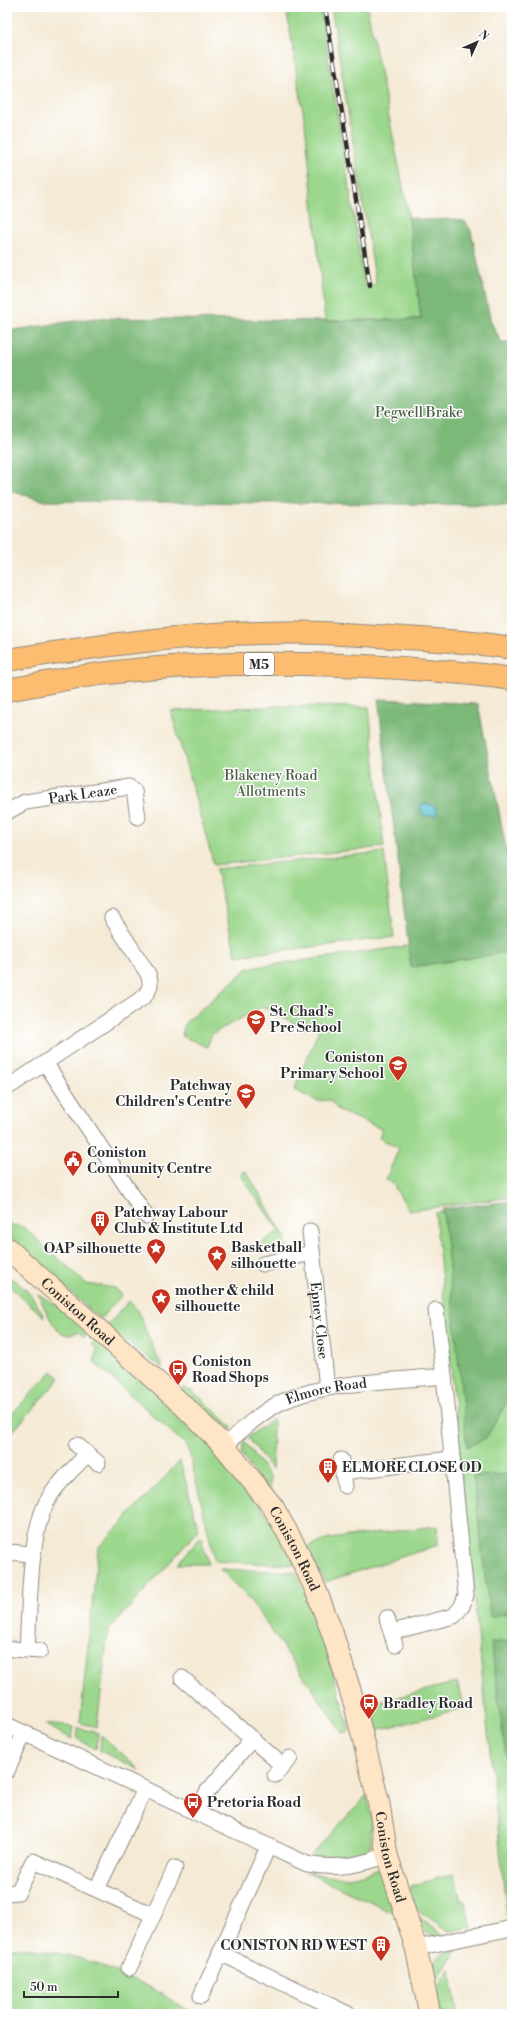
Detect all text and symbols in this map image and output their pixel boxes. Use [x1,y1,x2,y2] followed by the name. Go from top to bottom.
[457,22,497,62] north arrow
[475,28,492,44] text: N
[375,404,463,422] park label: Pegwell Brake
[244,653,274,675] road number: M5
[224,767,317,801] park label: Blakeney Road Allotments
[47,781,119,809] street label: Park Leaze
[270,1003,342,1037] place label: St. Chad's Pre School
[245,1008,267,1036] school or university icon: St. Chad's Pre School
[280,1049,384,1083] place label: Coniston Primary School
[387,1054,409,1082] school or university icon: Coniston Primary School
[115,1077,233,1111] place label: Patchway Children's Centre
[235,1082,257,1110] school or university icon: Patchway Children's Centre
[87,1144,213,1178] place label: Coniston Community Centre
[62,1149,84,1177] public building icon: Coniston Community Centre
[114,1204,243,1238] place label: Patchway Labour Club & Institute Ltd
[89,1209,111,1237] building icon: Patchway Labour Club & Institute Ltd
[145,1237,167,1265] place icon: OAP silhouette
[231,1239,302,1273] place label: Basketball silhouette
[44,1240,142,1258] place label: OAP silhouette
[206,1244,228,1272] place icon: Basketball silhouette
[36,1274,118,1350] street label: Coniston Road
[306,1281,332,1360] street label: Epney Close
[175,1282,275,1316] place label: mother & child silhouette
[150,1287,172,1315] place icon: mother & child silhouette
[192,1353,269,1387] place label: Coniston Road Shops
[167,1358,189,1386] bus stop icon: Coniston Road Shops
[283,1374,368,1409] street label: Elmore Road
[317,1456,339,1484] building icon: ELMORE CLOSE OD
[342,1459,482,1477] place label: ELMORE CLOSE OD
[264,1503,323,1594] street label: Coniston Road
[358,1692,380,1720] bus stop icon: Bradley Road
[383,1695,473,1713] place label: Bradley Road
[182,1791,204,1819] bus stop icon: Pretoria Road
[207,1794,301,1812] place label: Pretoria Road
[370,1810,409,1905] street label: Coniston Road
[370,1934,392,1962] building icon: CONISTON RD WEST
[220,1937,367,1955] place label: CONISTON RD WEST
[24,1973,118,1999] scale bar
[30,1980,58,1995] text: 50 m

